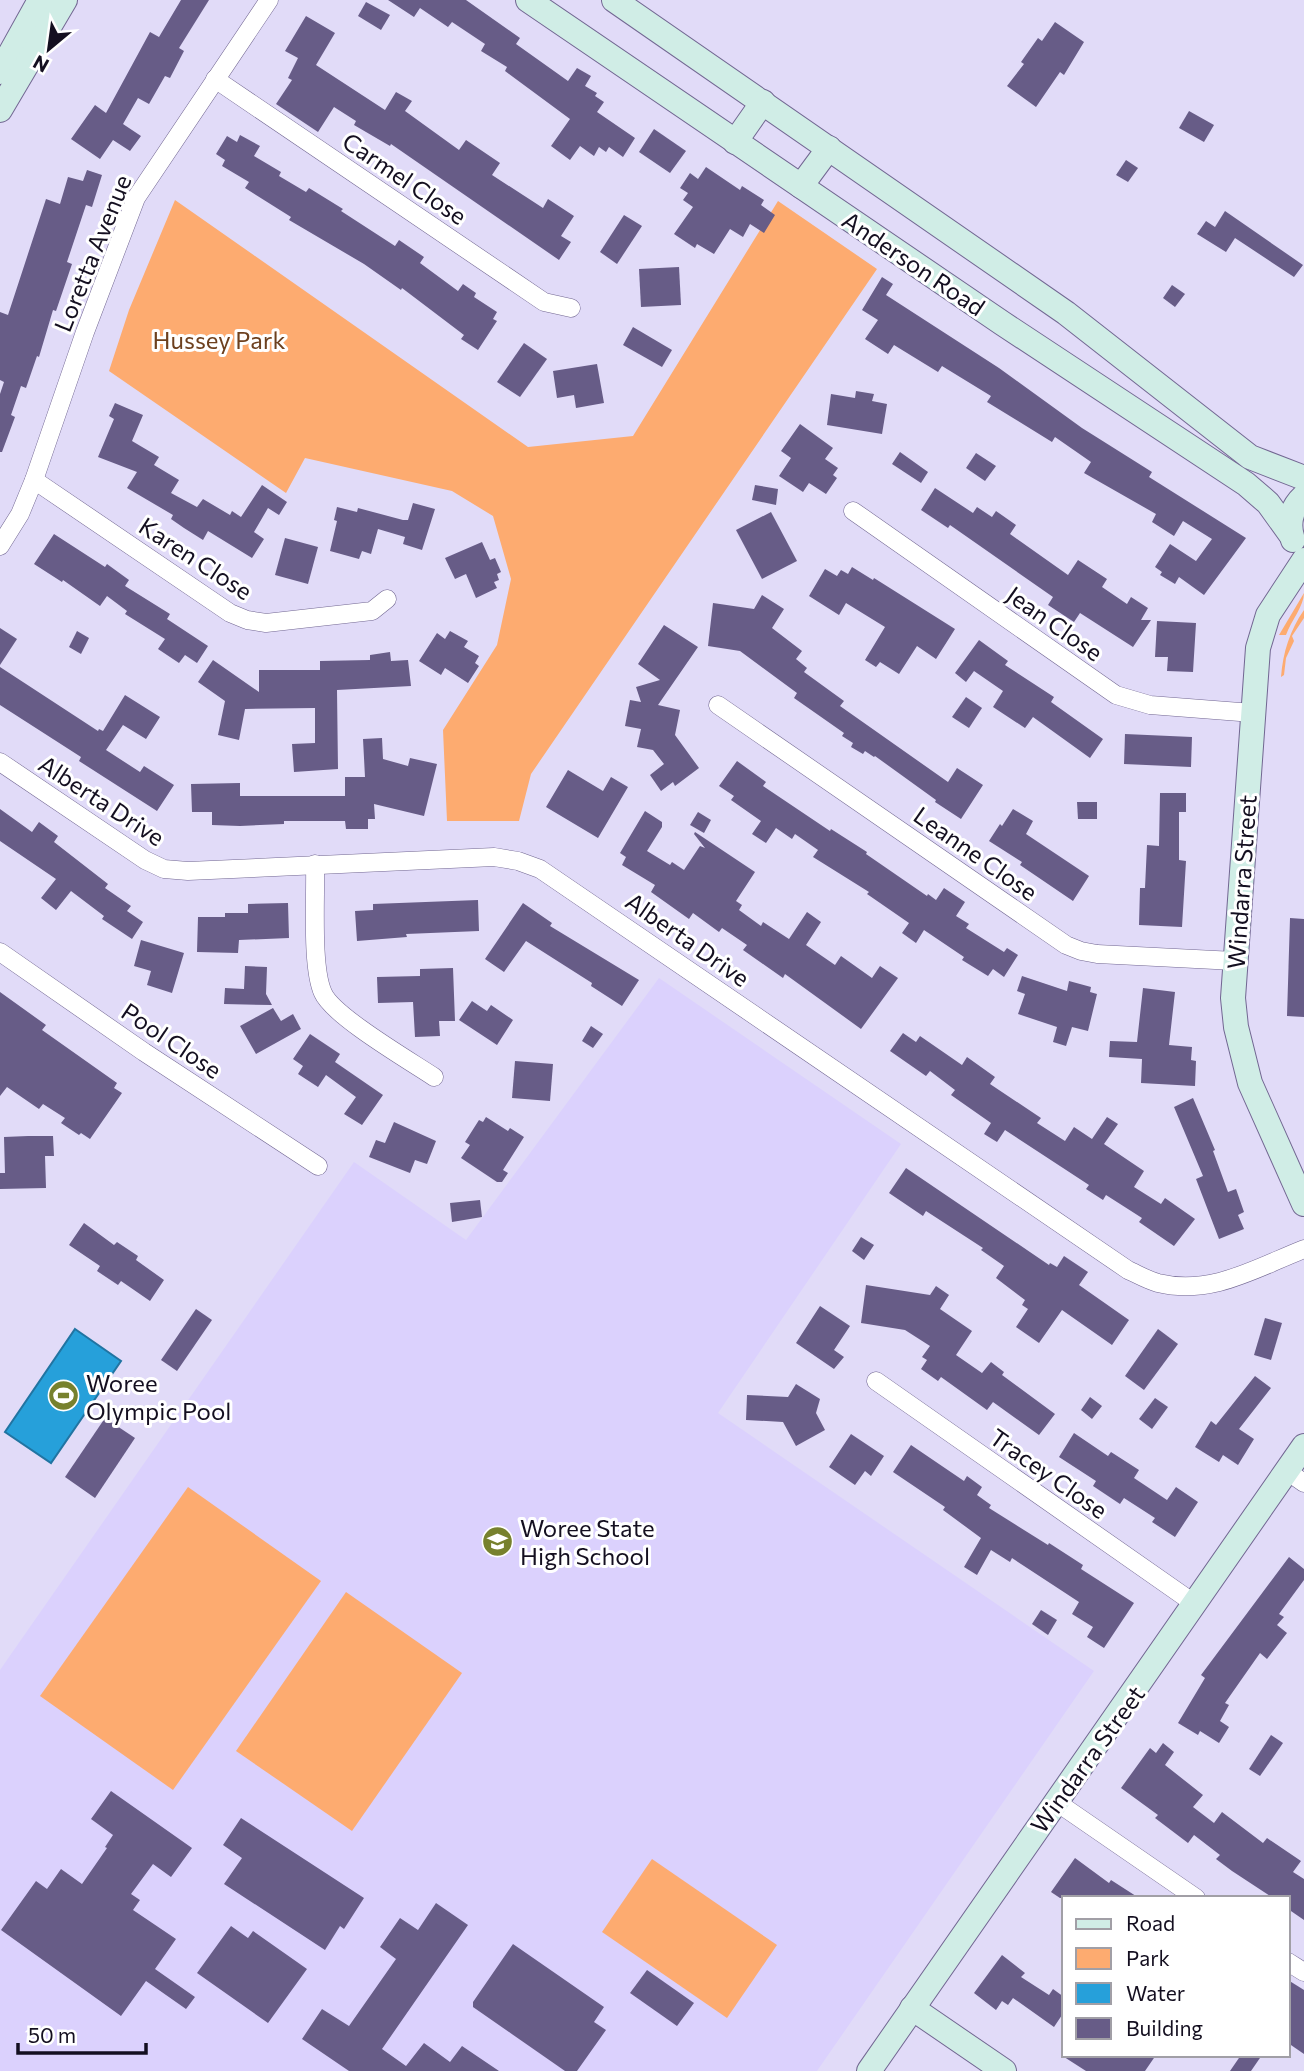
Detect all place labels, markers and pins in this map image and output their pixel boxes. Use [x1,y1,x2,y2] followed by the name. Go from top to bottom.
[86,1368,231,1425] place label: Woree Olympic Pool
[46,1379,80,1413] sports icon: Woree Olympic Pool
[520,1513,655,1570] place label: Woree State High School
[480,1524,514,1558] school or university icon: Woree State High School

